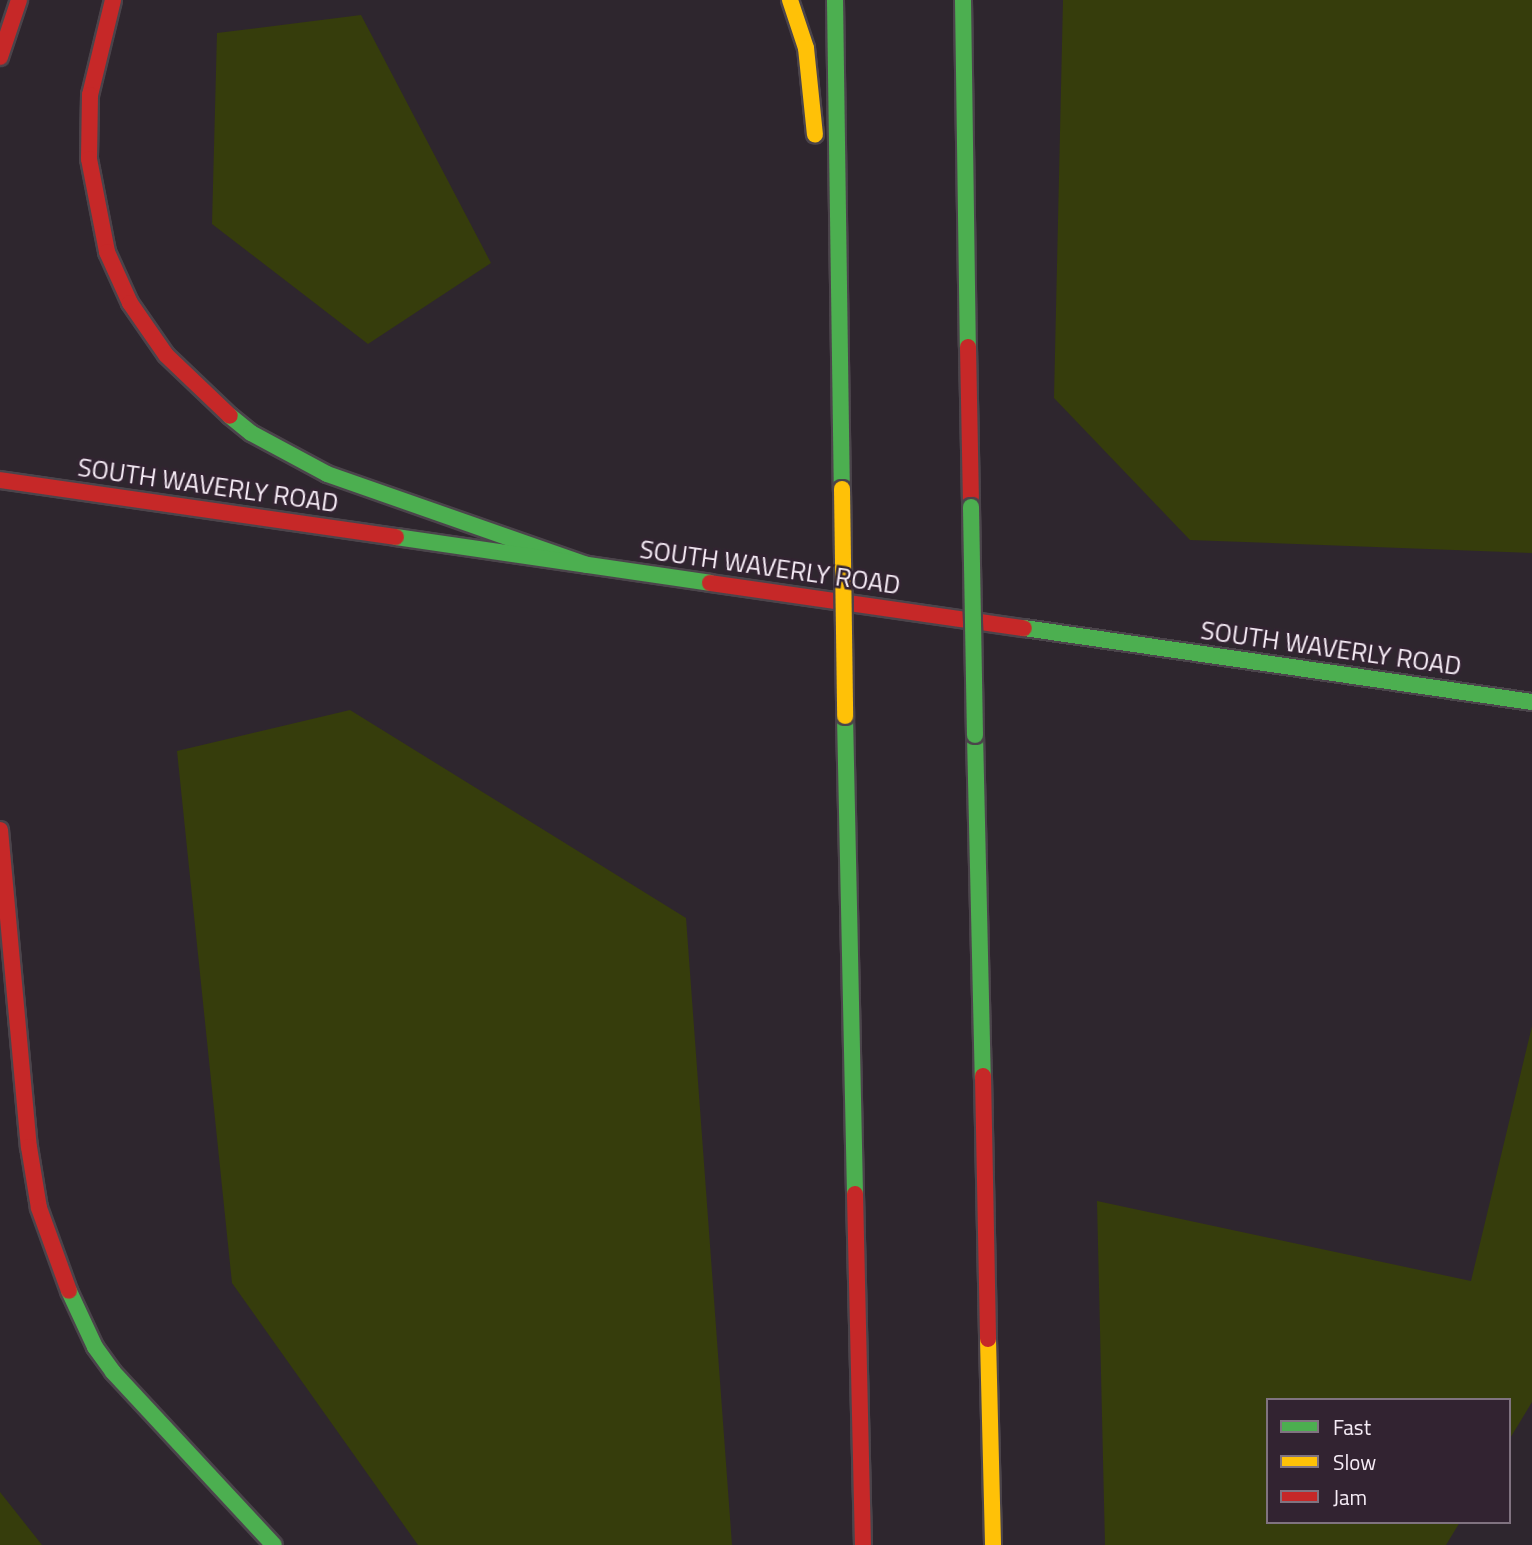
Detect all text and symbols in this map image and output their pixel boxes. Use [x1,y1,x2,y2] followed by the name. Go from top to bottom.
[76,451,340,519] street label: SOUTH WAVERLY ROAD
[638,533,902,601] street label: SOUTH WAVERLY ROAD
[1199,614,1463,682] street label: SOUTH WAVERLY ROAD
[1266,1398,1511,1524] legend
[1333,1411,1371,1443] text: Fast
[1333,1446,1376,1478] text: Slow
[1333,1481,1367,1513] text: Jam

